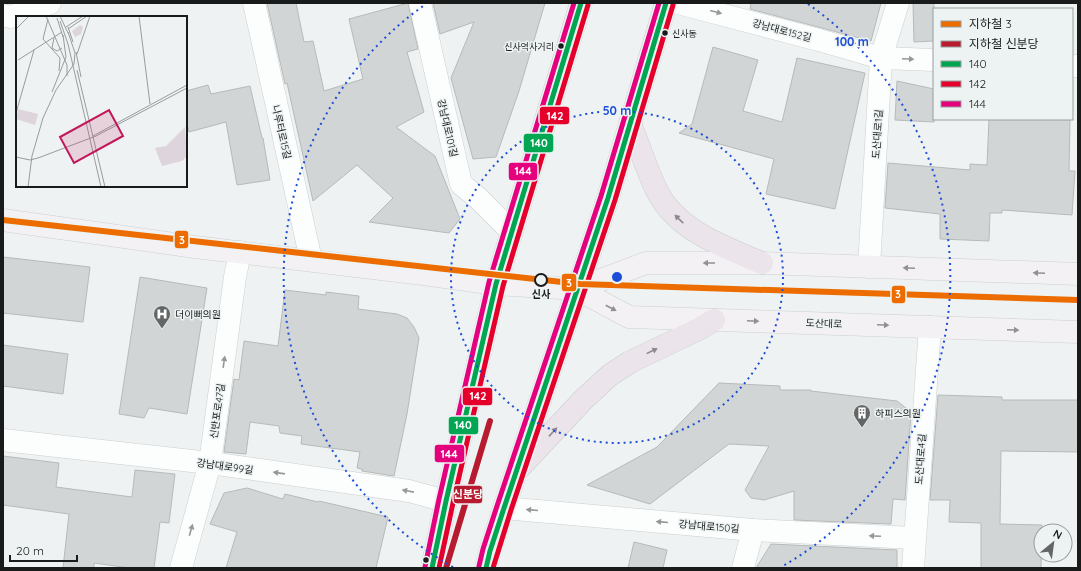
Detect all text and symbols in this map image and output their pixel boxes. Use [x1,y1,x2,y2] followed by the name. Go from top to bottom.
[933,8,1073,120] legend
[709,10,722,16] one-way arrow
[16,16,187,187] inset map
[751,16,813,45] street label: 강남대로152길
[969,16,1012,31] text: 지하철 3
[660,28,670,38] marker: 신사동
[672,28,697,39] place label: 신사동
[835,34,869,49] text: 100 m
[969,36,1039,51] text: 지하철 신분당
[504,41,554,52] place label: 신사역사거리
[556,41,566,51] marker: 신사역사거리
[902,56,914,63] one-way arrow
[969,56,987,71] text: 140
[969,76,987,91] text: 142
[969,96,986,111] text: 144
[435,98,461,158] street label: 강남대로101길
[603,103,631,118] text: 50 m
[269,104,294,160] street label: 나루터로15길
[539,106,570,125] line badge: 142
[546,109,564,123] text: 142
[869,109,886,159] street label: 도산대로1길
[523,133,554,153] line badge: 140
[530,136,548,150] text: 140
[508,162,538,181] line badge: 144
[514,164,532,178] text: 144
[674,214,684,224] one-way arrow
[174,230,189,249] line badge: 3
[179,233,185,247] text: 3
[702,260,715,266] one-way arrow
[902,265,915,271] one-way arrow
[610,270,624,284] centre of rings
[1032,270,1045,276] one-way arrow
[534,273,548,287] marker: 신사
[561,273,577,292] line badge: 3
[566,276,572,290] text: 3
[891,285,906,304] line badge: 3
[895,287,901,301] text: 3
[532,288,551,301] place label: 신사
[152,304,172,329] hospital icon: 더이뻐의원
[605,304,617,311] one-way arrow
[175,308,221,321] place label: 더이뻐의원
[805,316,843,331] street label: 도산대로
[747,318,760,324] one-way arrow
[877,322,889,329] one-way arrow
[1007,327,1020,333] one-way arrow
[647,348,658,354] one-way arrow
[221,356,227,368] one-way arrow
[207,382,228,440] street label: 신반포로47길
[462,387,493,406] line badge: 142
[469,389,487,403] text: 142
[852,403,872,428] building icon: 하피스의원
[875,407,921,420] place label: 하피스의원
[448,416,479,435] line badge: 140
[454,418,472,432] text: 140
[548,427,558,437] one-way arrow
[912,433,929,485] street label: 도산대로4길
[434,444,465,463] line badge: 144
[440,447,458,461] text: 144
[196,456,254,477] street label: 강남대로99길
[273,470,285,476] one-way arrow
[453,485,483,504] line badge: 신분당
[453,487,483,501] text: 신분당
[402,488,414,494] one-way arrow
[526,507,538,514] one-way arrow
[678,517,740,536] street label: 강남대로150길
[656,518,668,525] one-way arrow
[1033,523,1073,563] north arrow
[188,524,194,536] one-way arrow
[1051,526,1065,542] text: N
[868,533,881,539] one-way arrow
[10,537,77,563] scale bar
[16,543,44,558] text: 20 m
[421,555,431,565] unlabelled marker

